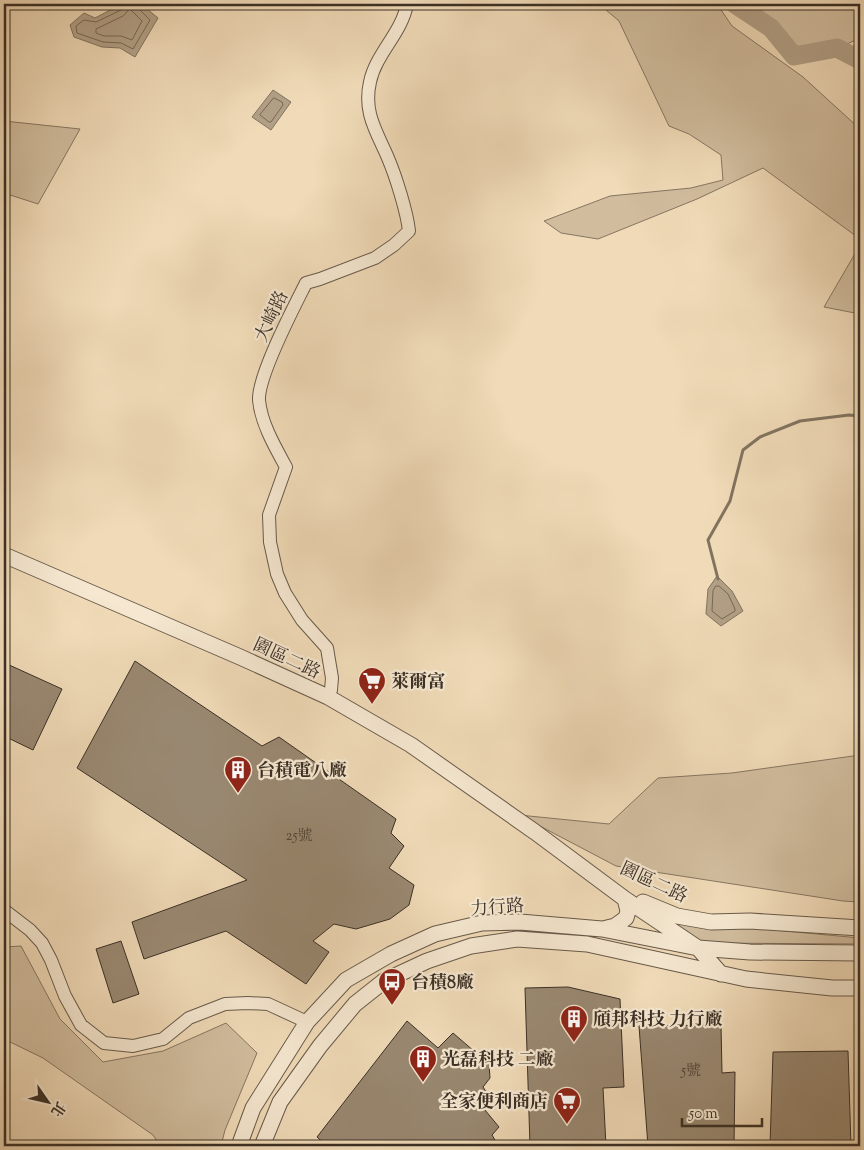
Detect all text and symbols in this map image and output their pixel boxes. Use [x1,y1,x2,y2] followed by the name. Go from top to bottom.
[250,287,296,347] street label: 大崎路
[248,633,324,687] street label: 園區二路
[357,666,387,705] supermarket icon: 萊爾富
[391,670,445,696] place label: 萊爾富
[223,755,253,794] building icon: 台積電八廠
[257,759,347,785] place label: 台積電八廠
[285,826,313,847] house number: 25號
[615,857,691,911] street label: 園區二路
[469,894,525,924] street label: 力行路
[377,967,407,1006] bus stop icon: 台積8廠
[411,971,474,997] place label: 台積8廠
[559,1004,589,1043] building icon: 頎邦科技 力行廠
[593,1008,723,1034] place label: 頎邦科技 力行廠
[408,1044,438,1083] building icon: 光磊科技 二廠
[442,1048,554,1074] place label: 光磊科技 二廠
[680,1061,701,1082] house number: 5號
[22,1078,72,1128] north arrow
[552,1086,582,1125] supermarket icon: 全家便利商店
[440,1090,548,1116] place label: 全家便利商店
[682,1095,762,1127] scale bar
[45,1097,69,1120] text: 北
[688,1104,718,1125] text: 50 m

